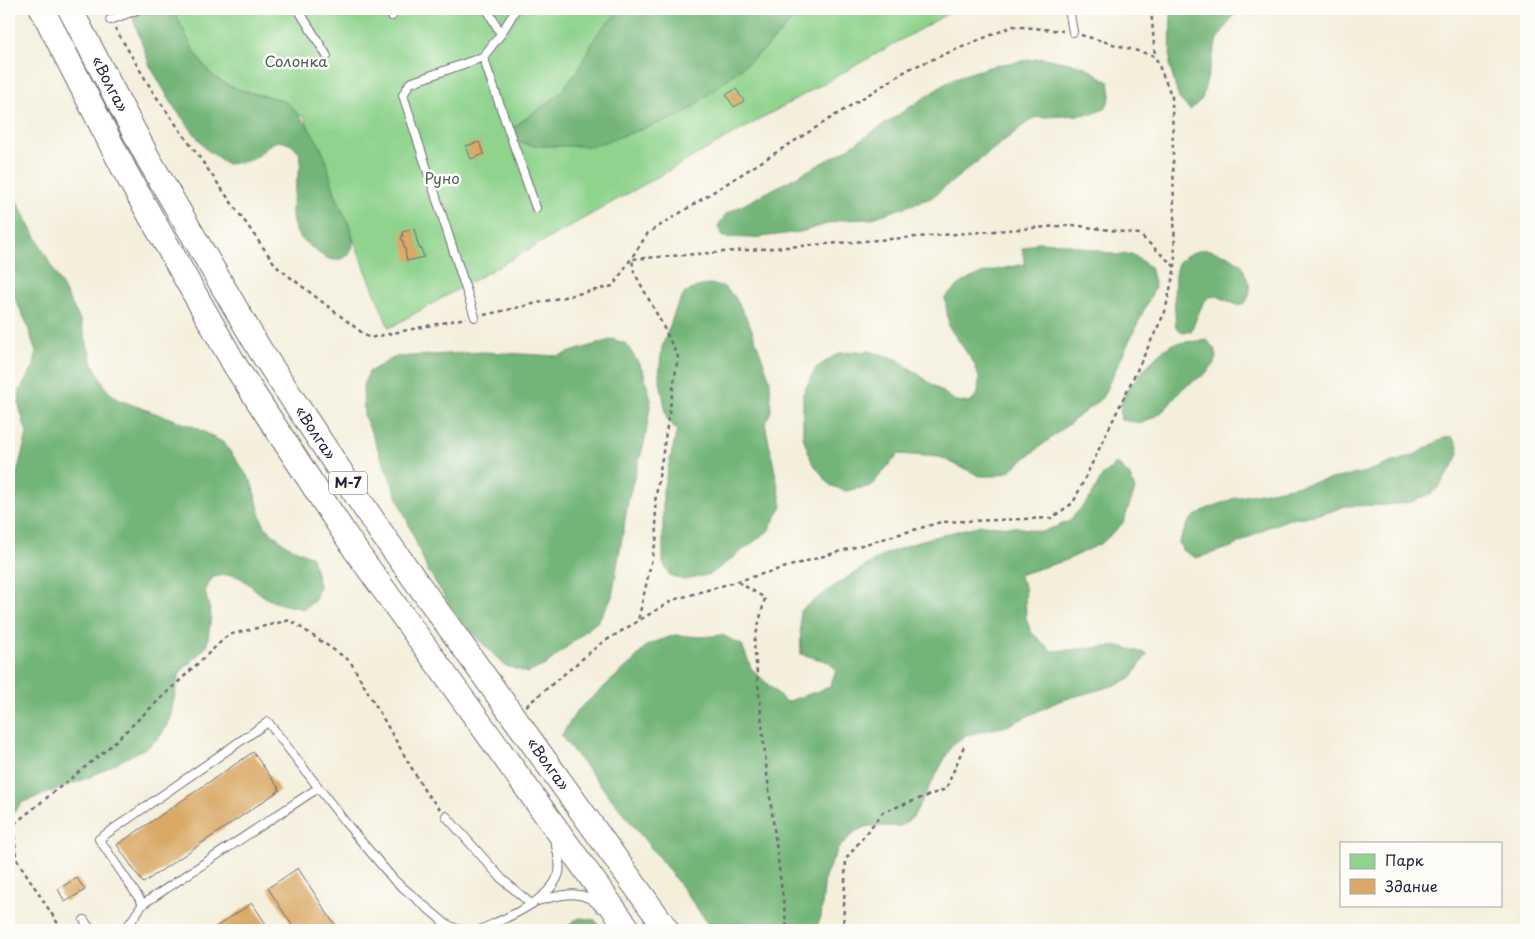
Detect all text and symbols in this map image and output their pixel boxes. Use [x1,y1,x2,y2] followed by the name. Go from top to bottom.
[264,49,328,72] park label: Солонка
[87,52,135,116] street label: «Волга»
[424,166,460,189] park label: Руно
[290,401,343,464] street label: «Волга»
[329,472,367,494] road number: М-7
[522,732,576,795] street label: «Волга»
[1340,842,1502,906] legend
[1385,848,1424,871] text: Парк
[1385,874,1438,897] text: Здание

